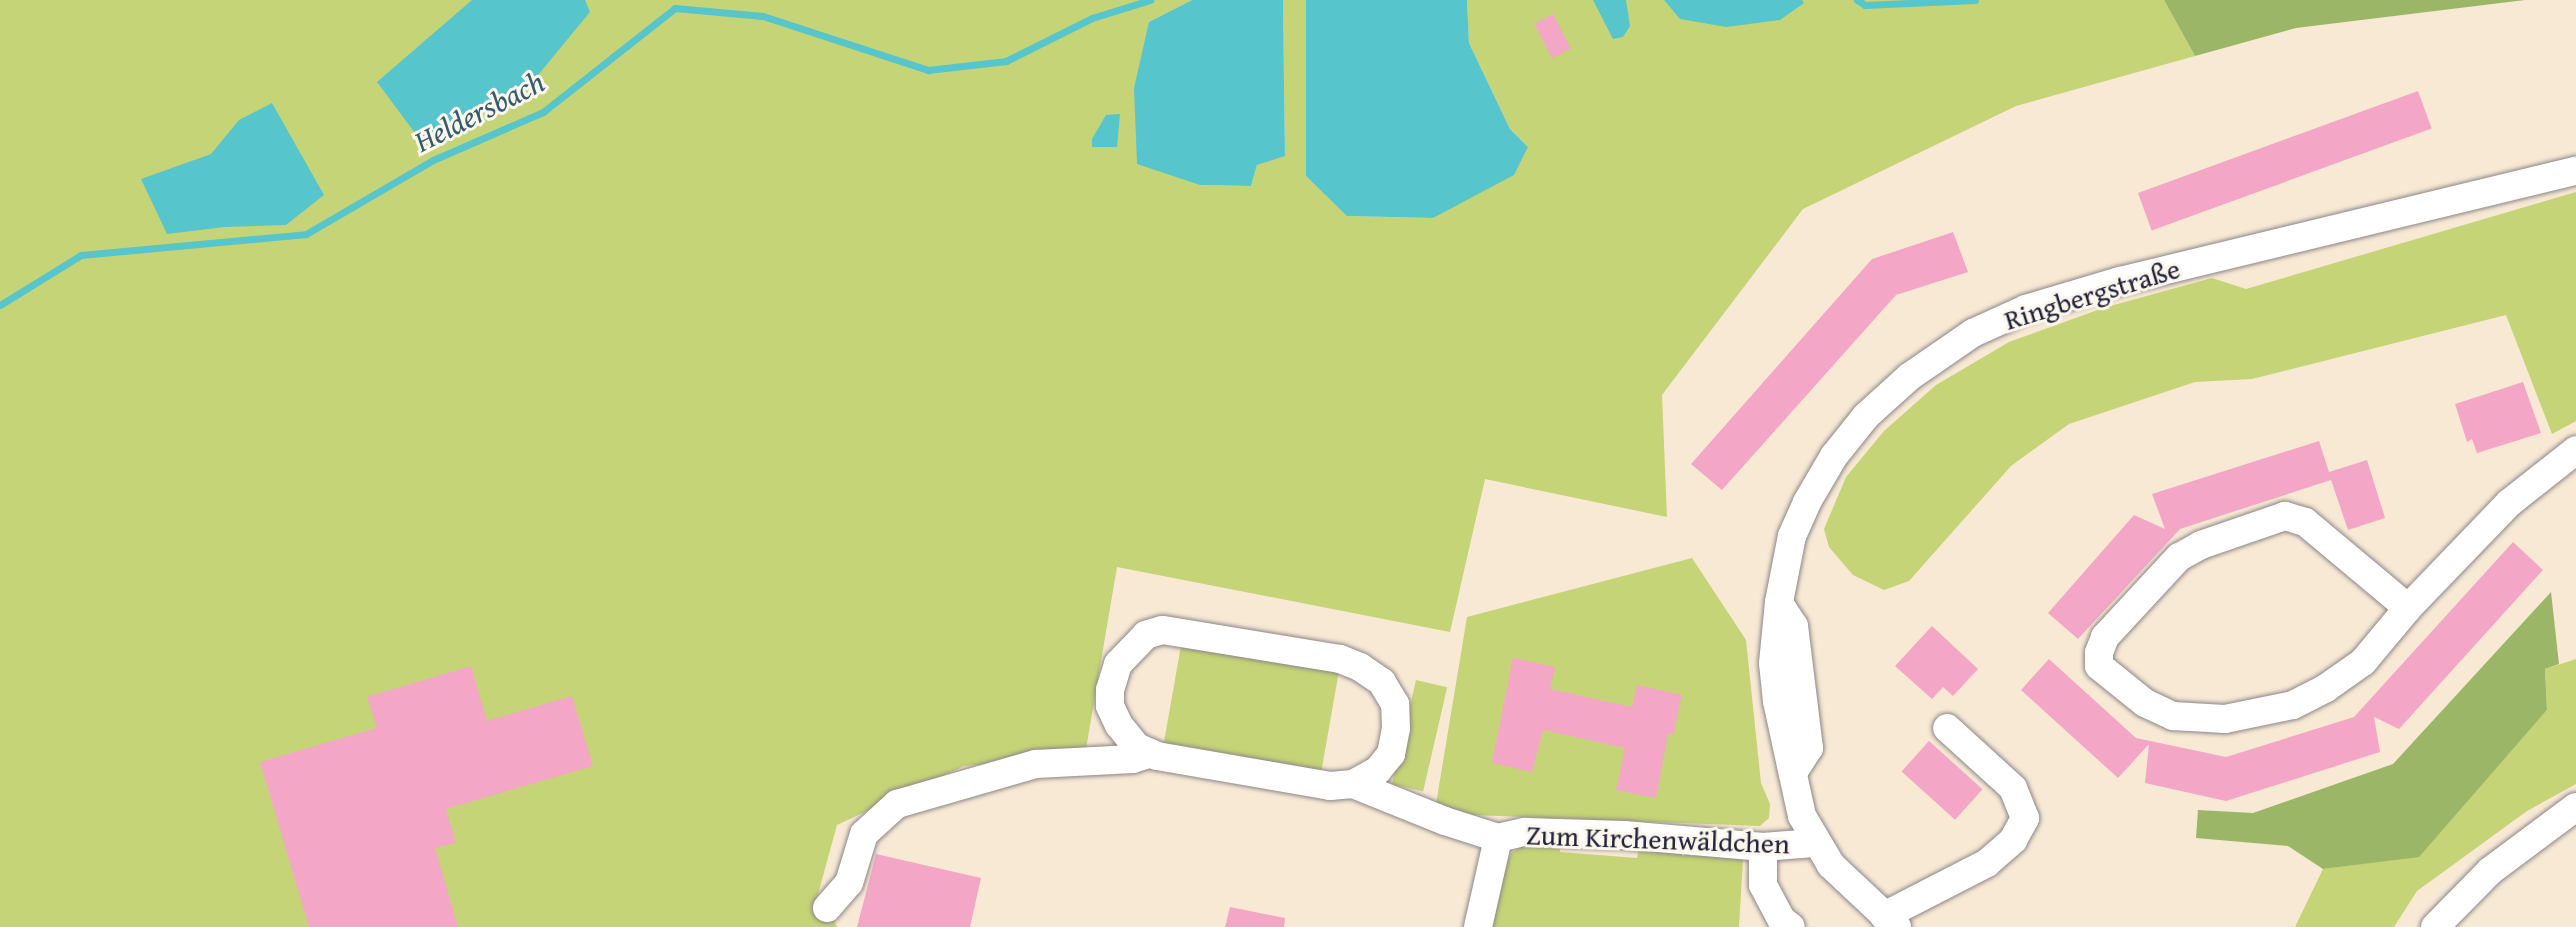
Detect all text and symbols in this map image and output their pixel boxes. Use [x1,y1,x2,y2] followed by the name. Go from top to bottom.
[408,63,550,159] water label: Heldersbach
[2000,251,2184,337] street label: Ringbergstraße
[1526,818,1790,860] street label: Zum Kirchenwäldchen

